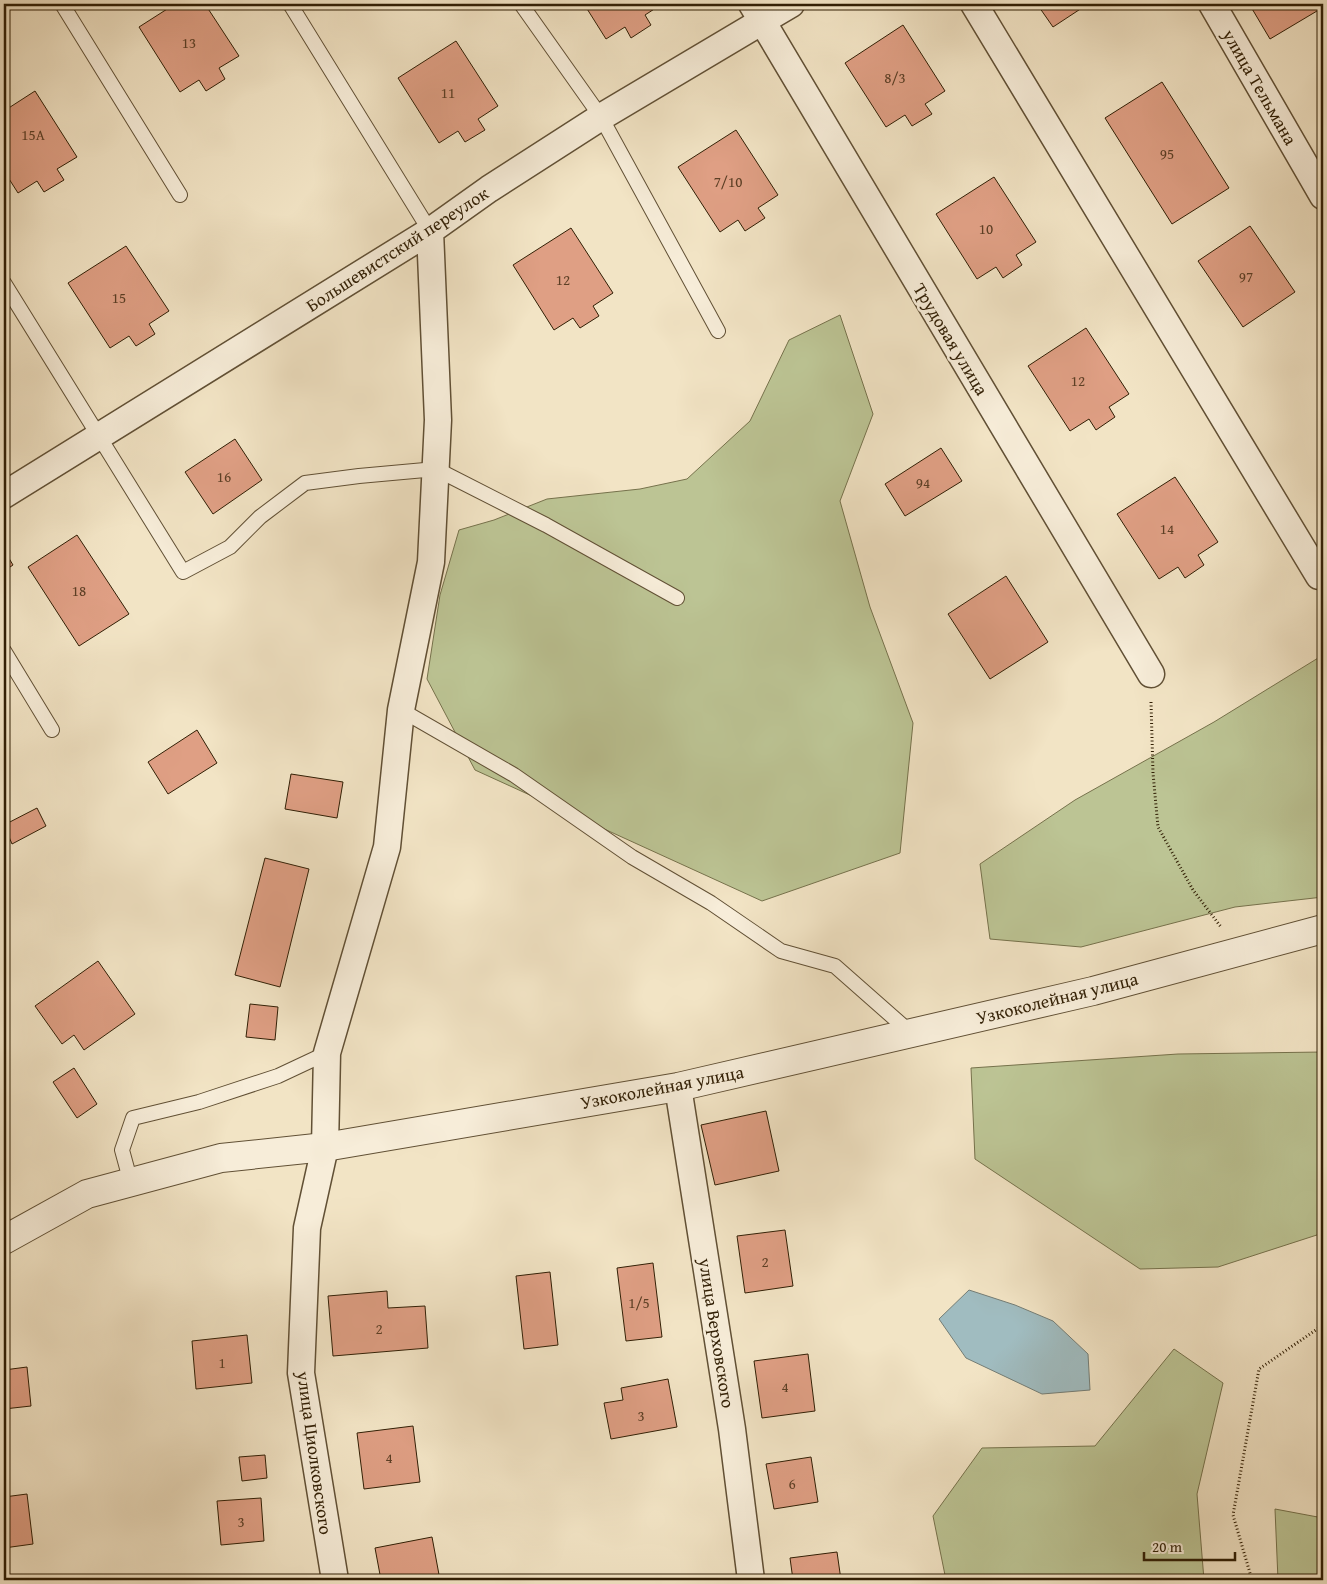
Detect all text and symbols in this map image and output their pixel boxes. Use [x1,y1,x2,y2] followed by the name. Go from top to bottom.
[1215,23,1304,150] street label: улица Тельмана
[182,32,196,53] house number: 13
[884,67,906,88] house number: 8/3
[441,82,455,103] house number: 11
[21,124,45,145] house number: 15А
[1160,143,1174,164] house number: 95
[714,171,742,192] house number: 7/10
[300,179,494,318] street label: Большевистский переулок
[979,218,993,239] house number: 10
[1239,266,1253,287] house number: 97
[556,269,570,290] house number: 12
[907,278,995,401] street label: Трудовая улица
[112,287,126,308] house number: 15
[1071,370,1085,391] house number: 12
[217,466,231,487] house number: 16
[916,472,930,493] house number: 94
[1160,518,1174,539] house number: 14
[72,580,86,601] house number: 18
[973,965,1141,1031] street label: Узкоколейная улица
[578,1058,746,1116] street label: Узкоколейная улица
[761,1251,769,1272] house number: 2
[692,1255,742,1410] street label: улица Верховского
[628,1292,650,1313] house number: 1/5
[375,1318,383,1339] house number: 2
[218,1352,226,1373] house number: 1
[290,1369,340,1536] street label: улица Циолковского
[781,1376,789,1397] house number: 4
[637,1405,645,1426] house number: 3
[385,1447,393,1468] house number: 4
[788,1473,796,1494] house number: 6
[237,1511,245,1532] house number: 3
[1144,1529,1236,1561] scale bar
[1152,1536,1183,1557] text: 20 m

